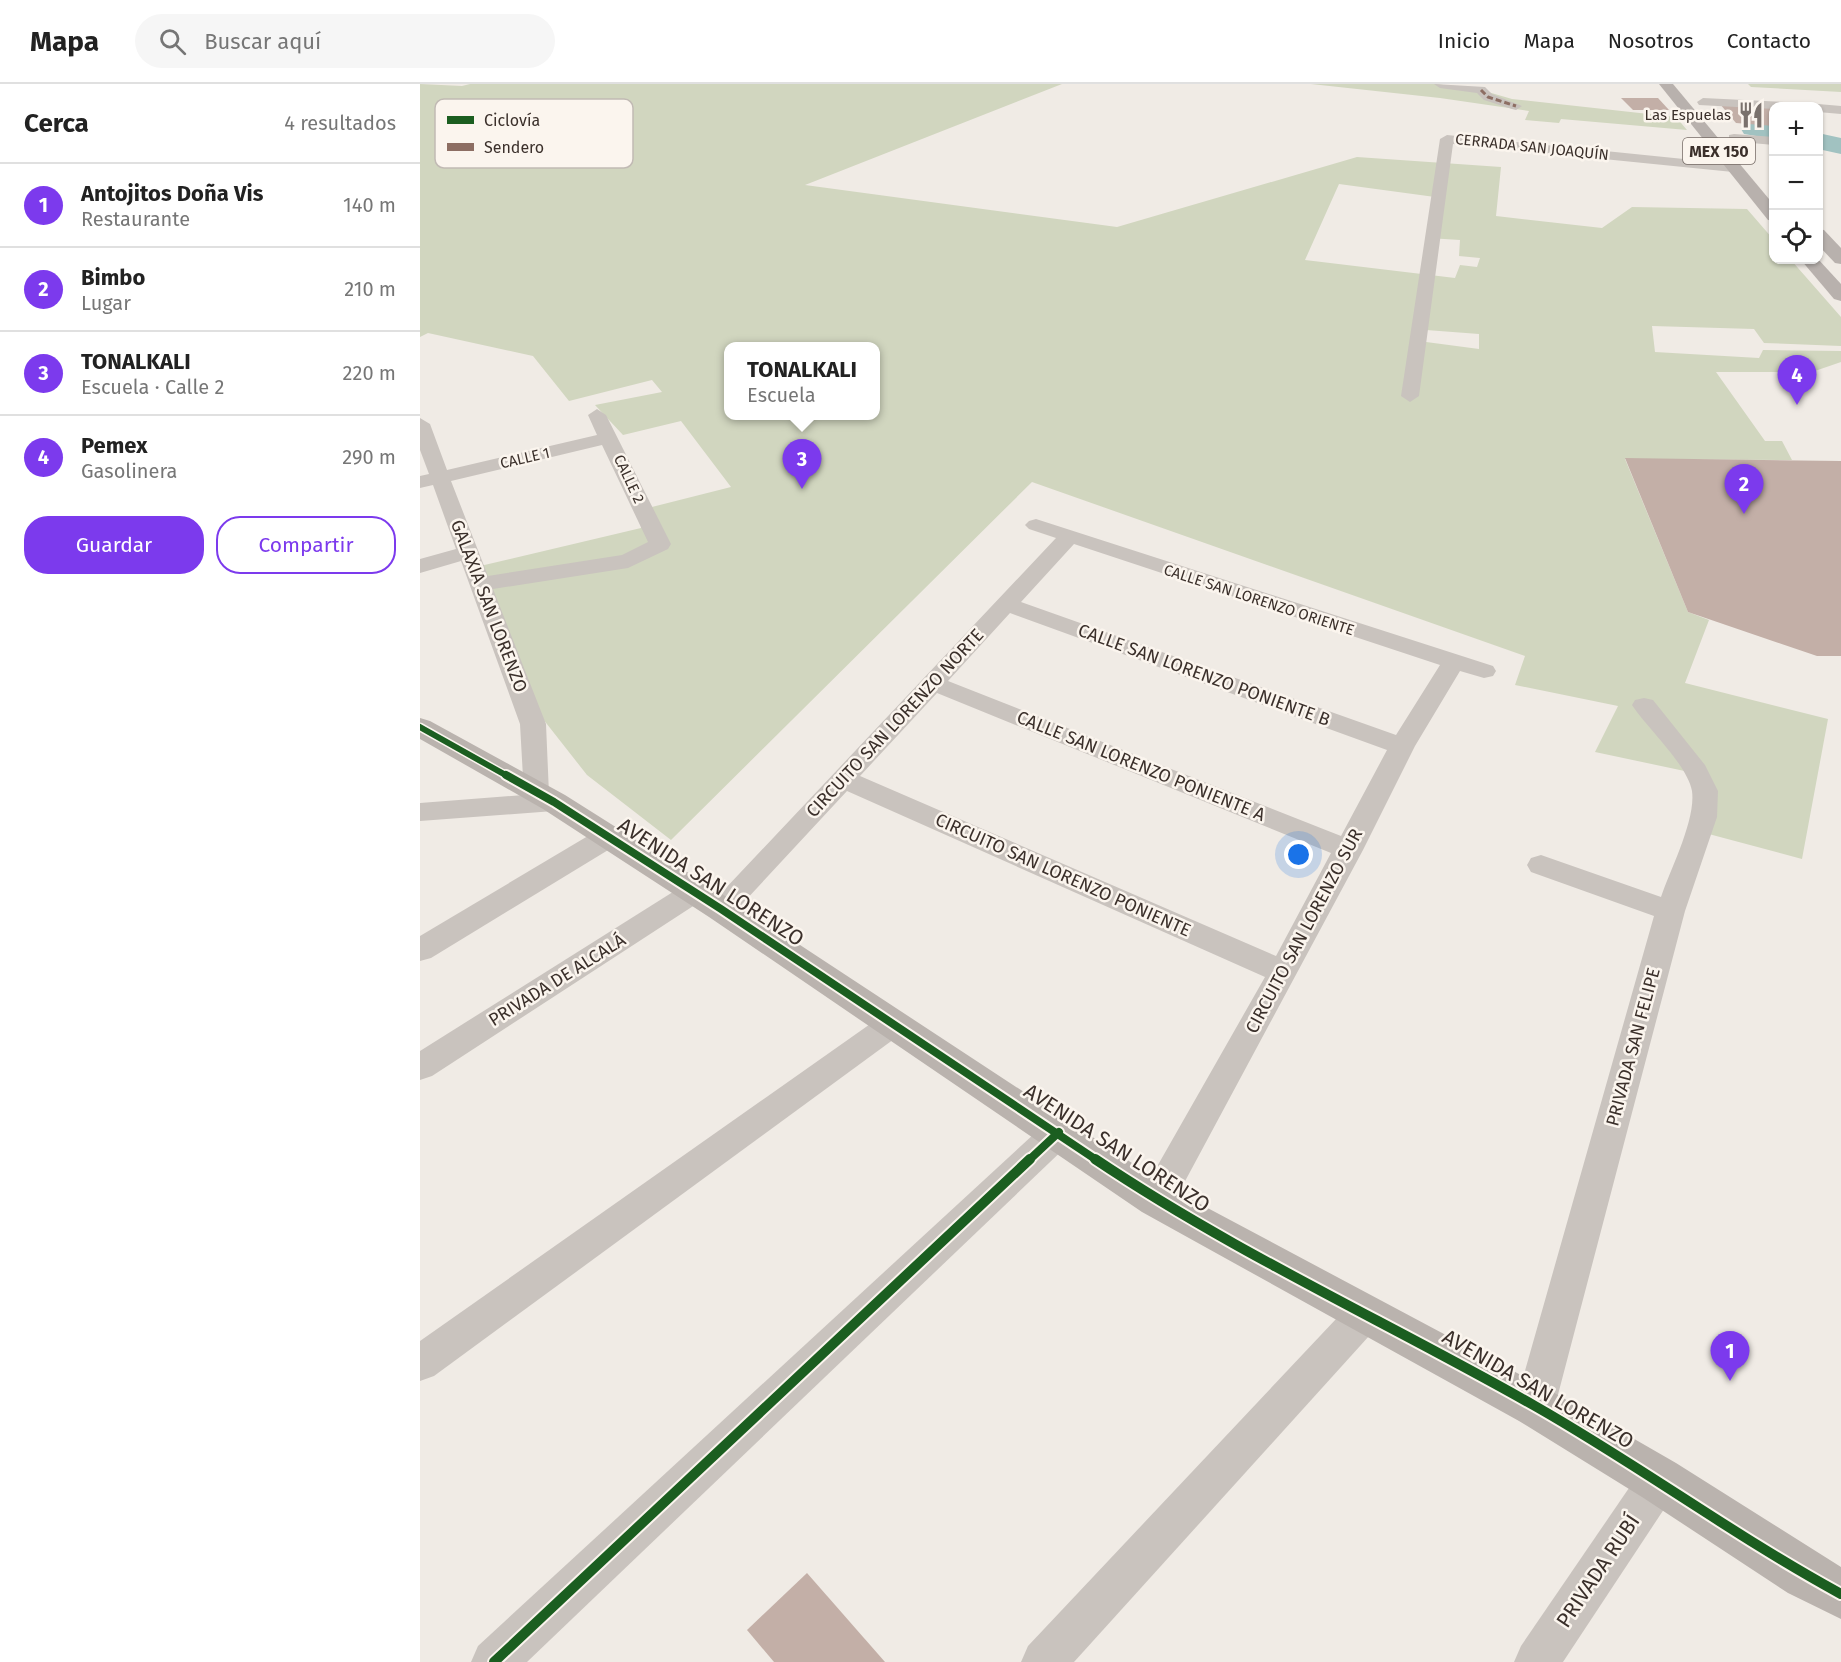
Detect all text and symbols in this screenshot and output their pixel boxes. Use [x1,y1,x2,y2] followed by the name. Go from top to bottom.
[135,14,555,68] search box
[30,25,99,58] text: Mapa
[156,25,189,58] icon: search
[204,28,321,55] text: Buscar aquí
[1438,28,1490,54] text: Inicio
[1523,28,1575,54] text: Mapa
[1608,28,1694,54] text: Nosotros
[1727,28,1811,54] text: Contacto
[435,99,633,168] legend
[1736,100,1766,130] restaurant icon: Las Espuelas
[1769,102,1823,264] map controls
[1769,102,1823,156] button: +
[1645,106,1731,124] place label: Las Espuelas
[24,108,89,139] text: Cerca
[284,111,396,135] text: 4 resultados
[484,111,540,130] text: Ciclovía
[1454,130,1610,164] street label: CERRADA SAN JOAQUÍN
[484,138,544,157] text: Sendero
[1683,138,1755,164] road number: MEX 150
[1769,156,1823,210] button: −
[81,180,263,207] text: Antojitos Doña Vis
[39,193,48,217] text: 1
[343,193,396,217] text: 140 m
[81,207,190,231] text: Restaurante
[1769,210,1823,264] button: locate
[81,264,145,291] text: Bimbo
[38,277,49,301] text: 2
[344,277,396,301] text: 210 m
[81,291,131,315] text: Lugar
[724,342,880,420] popup
[81,348,191,375] text: TONALKALI
[747,356,857,383] text: TONALKALI
[1778,356,1816,405] pin: 4
[38,361,49,385] text: 3
[343,361,396,385] text: 220 m
[81,375,224,399] text: Escuela · Calle 2
[747,383,816,407] text: Escuela
[81,432,147,459] text: Pemex
[782,440,821,489] pin: 3
[498,444,552,472] street label: CALLE 1
[38,445,49,469] text: 4
[342,445,396,469] text: 290 m
[610,452,648,506] street label: CALLE 2
[81,459,177,483] text: Gasolinera
[1724,464,1764,514] pin: 2
[24,516,204,574] button: Guardar
[216,516,396,574] button: Compartir
[446,517,532,695] street label: GALAXIA SAN LORENZO
[1162,561,1356,639] street label: CALLE SAN LORENZO ORIENTE
[1075,619,1333,731] street label: CALLE SAN LORENZO PONIENTE B
[802,624,988,822] street label: CIRCUITO SAN LORENZO NORTE
[1014,706,1269,826] street label: CALLE SAN LORENZO PONIENTE A
[932,809,1194,941] street label: CIRCUITO SAN LORENZO PONIENTE
[613,812,809,952] street label: AVENIDA SAN LORENZO
[1241,825,1367,1037] street label: CIRCUITO SAN LORENZO SUR
[1284,840,1313,869] your location
[484,928,630,1031] street label: PRIVADA DE ALCALÁ
[1601,965,1665,1129] street label: PRIVADA SAN FELIPE
[1019,1078,1215,1218] street label: AVENIDA SAN LORENZO
[1438,1324,1638,1454] street label: AVENIDA SAN LORENZO
[1710,1332,1750,1381] pin: 1
[1551,1509,1645,1633] street label: PRIVADA RUBÍ

